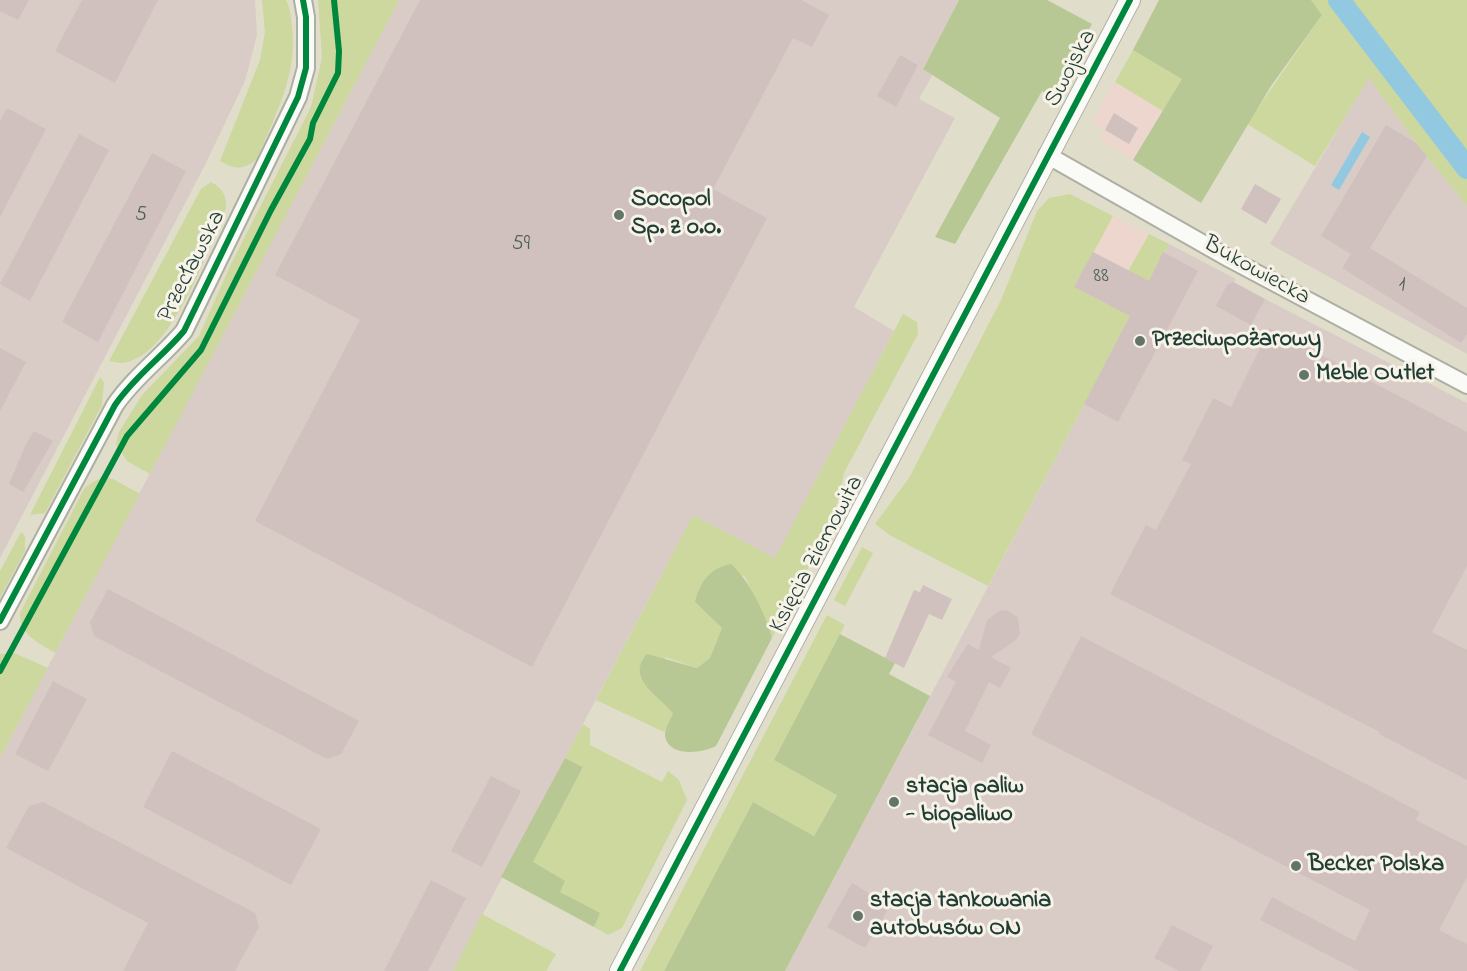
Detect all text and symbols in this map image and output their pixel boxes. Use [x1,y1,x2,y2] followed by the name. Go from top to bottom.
[1040,25,1104,113] street label: Swojska
[631,187,721,243] place label: Socopol Sp. z o.o.
[135,204,147,230] house number: 5
[153,206,233,328] street label: Przecławska
[612,208,626,222] marker: Socopol Sp. z o.o.
[1198,231,1314,313] street label: Bukowiecka
[512,233,530,259] house number: 59
[1093,265,1109,291] house number: 88
[1399,274,1405,300] house number: 1
[1152,327,1321,355] place label: Przeciwpożarowy
[1133,334,1147,348] marker: Przeciwpożarowy
[1316,361,1434,389] place label: Meble Outlet
[1297,368,1311,382] marker: Meble Outlet
[764,472,872,638] street label: Księcia Ziemowita
[906,774,1024,830] place label: stacja paliw - biopaliwo
[887,795,901,809] marker: stacja paliw - biopaliwo
[1308,852,1444,880] place label: Becker Polska
[1289,859,1303,873] marker: Becker Polska
[870,888,1051,944] place label: stacja tankowania autobusów ON
[851,909,865,923] marker: stacja tankowania autobusów ON

